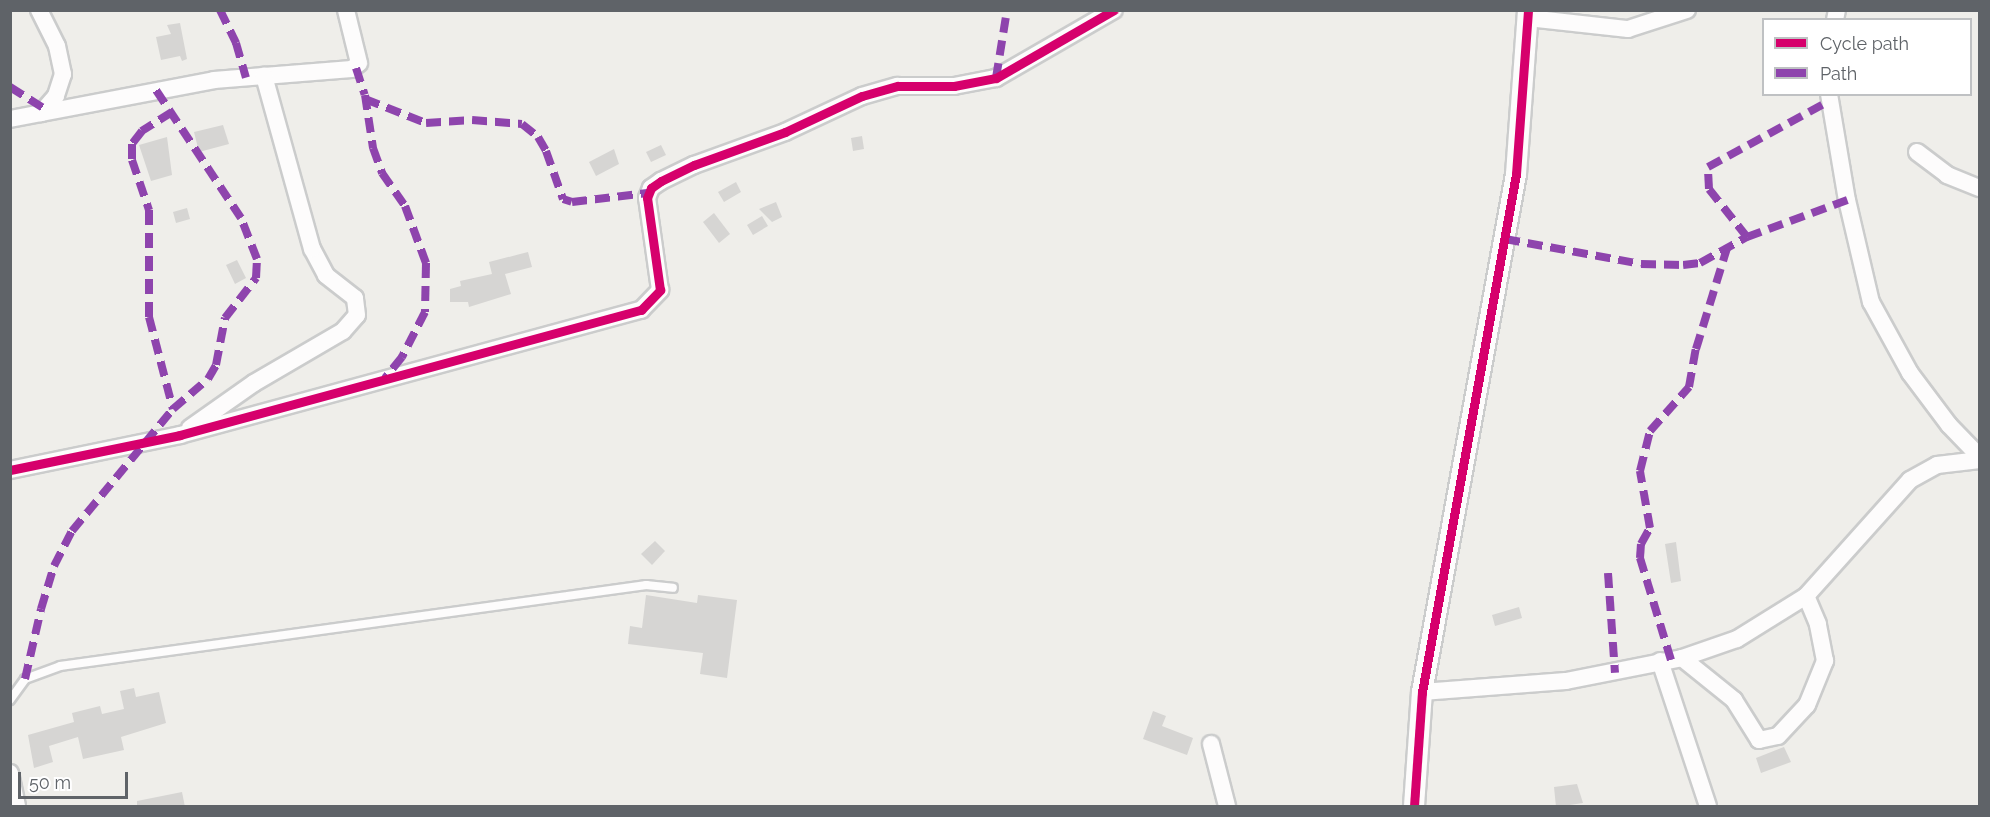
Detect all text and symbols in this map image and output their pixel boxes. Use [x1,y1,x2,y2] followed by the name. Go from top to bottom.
[1762,18,1972,96] legend
[1820,33,1909,54] text: Cycle path
[1820,63,1857,84] text: Path
[21,760,130,798] scale bar
[29,772,71,793] text: 50 m

